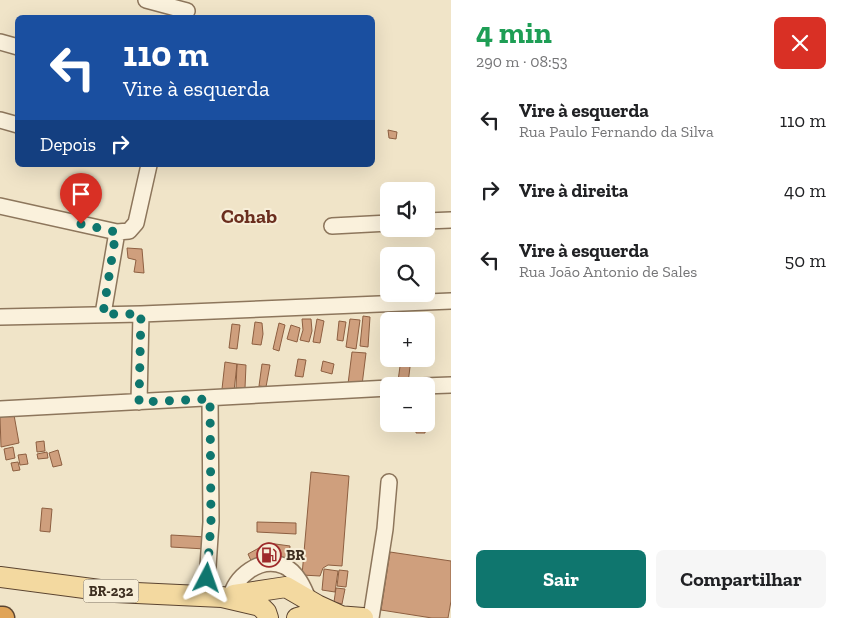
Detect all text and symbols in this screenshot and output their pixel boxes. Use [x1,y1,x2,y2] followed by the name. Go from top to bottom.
[476,15,552,51] text: 4 min
[774,17,826,69] button: close
[123,33,209,75] text: 110 m
[40,35,105,100] icon: left
[476,52,568,71] text: 290 m · 08:53
[123,75,270,102] text: Vire à esquerda
[519,99,649,122] text: Vire à esquerda
[476,106,504,134] icon: left
[780,109,826,132] text: 110 m
[519,122,714,141] text: Rua Paulo Fernando da Silva
[106,130,134,158] icon: right
[40,133,96,156] text: Depois
[60,173,102,224] pin
[476,176,504,204] icon: right
[519,179,628,202] text: Vire à direita
[784,179,826,202] text: 40 m
[67,180,95,208] icon: arrive
[380,182,435,432] map controls
[380,182,435,237] button: sound
[221,204,277,228] district label: Cohab
[519,239,649,262] text: Vire à esquerda
[476,246,504,274] icon: left
[380,247,435,302] button: search
[785,249,826,272] text: 50 m
[519,262,697,281] text: Rua João Antonio de Sales
[380,312,435,367] button: +
[380,377,435,432] button: −
[256,542,282,568] fuel station icon: BR
[286,546,305,564] place label: BR
[476,550,646,608] button: Sair
[656,550,826,608] button: Compartilhar
[180,551,232,603] position arrow
[84,580,138,602] road number: BR-232

